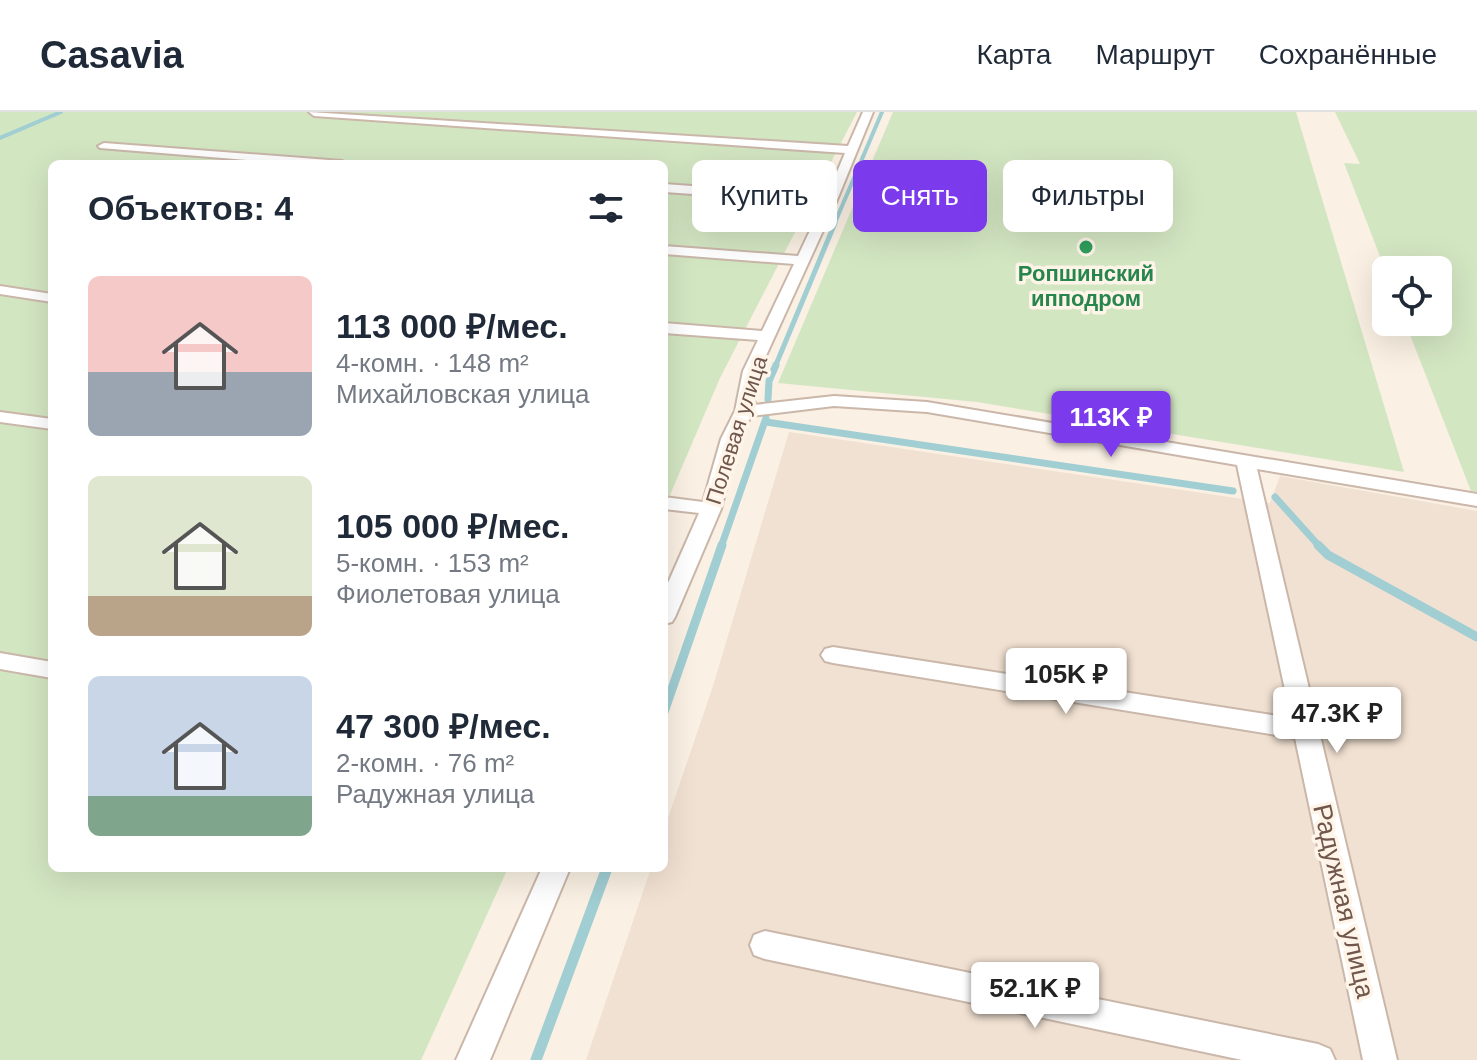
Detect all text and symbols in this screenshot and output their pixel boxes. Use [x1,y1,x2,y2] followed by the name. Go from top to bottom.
[40,34,184,76] text: Casavia
[976,39,1051,70] text: Карта
[1095,39,1215,70] text: Маршрут
[1259,39,1437,70] text: Сохранённые
[692,160,837,232] chip: Купить
[853,160,987,232] chip: Снять
[1003,160,1173,232] chip: Фильтры
[584,186,628,230] icon: filters
[88,189,293,227] text: Объектов: 4
[1077,238,1095,256] marker: Ропшинский ипподром
[1372,256,1452,336] map controls
[1372,256,1452,336] button: locate
[1018,261,1154,311] place label: Ропшинский ипподром
[336,307,568,345] text: 113 000 ₽/мес.
[152,308,248,404] icon: home
[336,348,529,378] text: 4-комн. · 148 m²
[701,352,773,508] street label: Полевая улица
[336,379,590,409] text: Михайловская улица
[1046,391,1176,459] pin: 113K ₽
[1069,402,1153,432] text: 113K ₽
[336,507,570,545] text: 105 000 ₽/мес.
[152,508,248,604] icon: home
[336,548,529,578] text: 5-комн. · 153 m²
[336,579,560,609] text: Фиолетовая улица
[1001,648,1131,716] pin: 105K ₽
[1024,659,1108,689] text: 105K ₽
[1263,687,1411,755] pin: 47.3K ₽
[1291,698,1383,728] text: 47.3K ₽
[336,707,551,745] text: 47 300 ₽/мес.
[152,708,248,804] icon: home
[336,748,514,778] text: 2-комн. · 76 m²
[336,779,534,809] text: Радужная улица
[1307,801,1381,1002] street label: Радужная улица
[961,962,1109,1030] pin: 52.1K ₽
[989,973,1081,1003] text: 52.1K ₽

